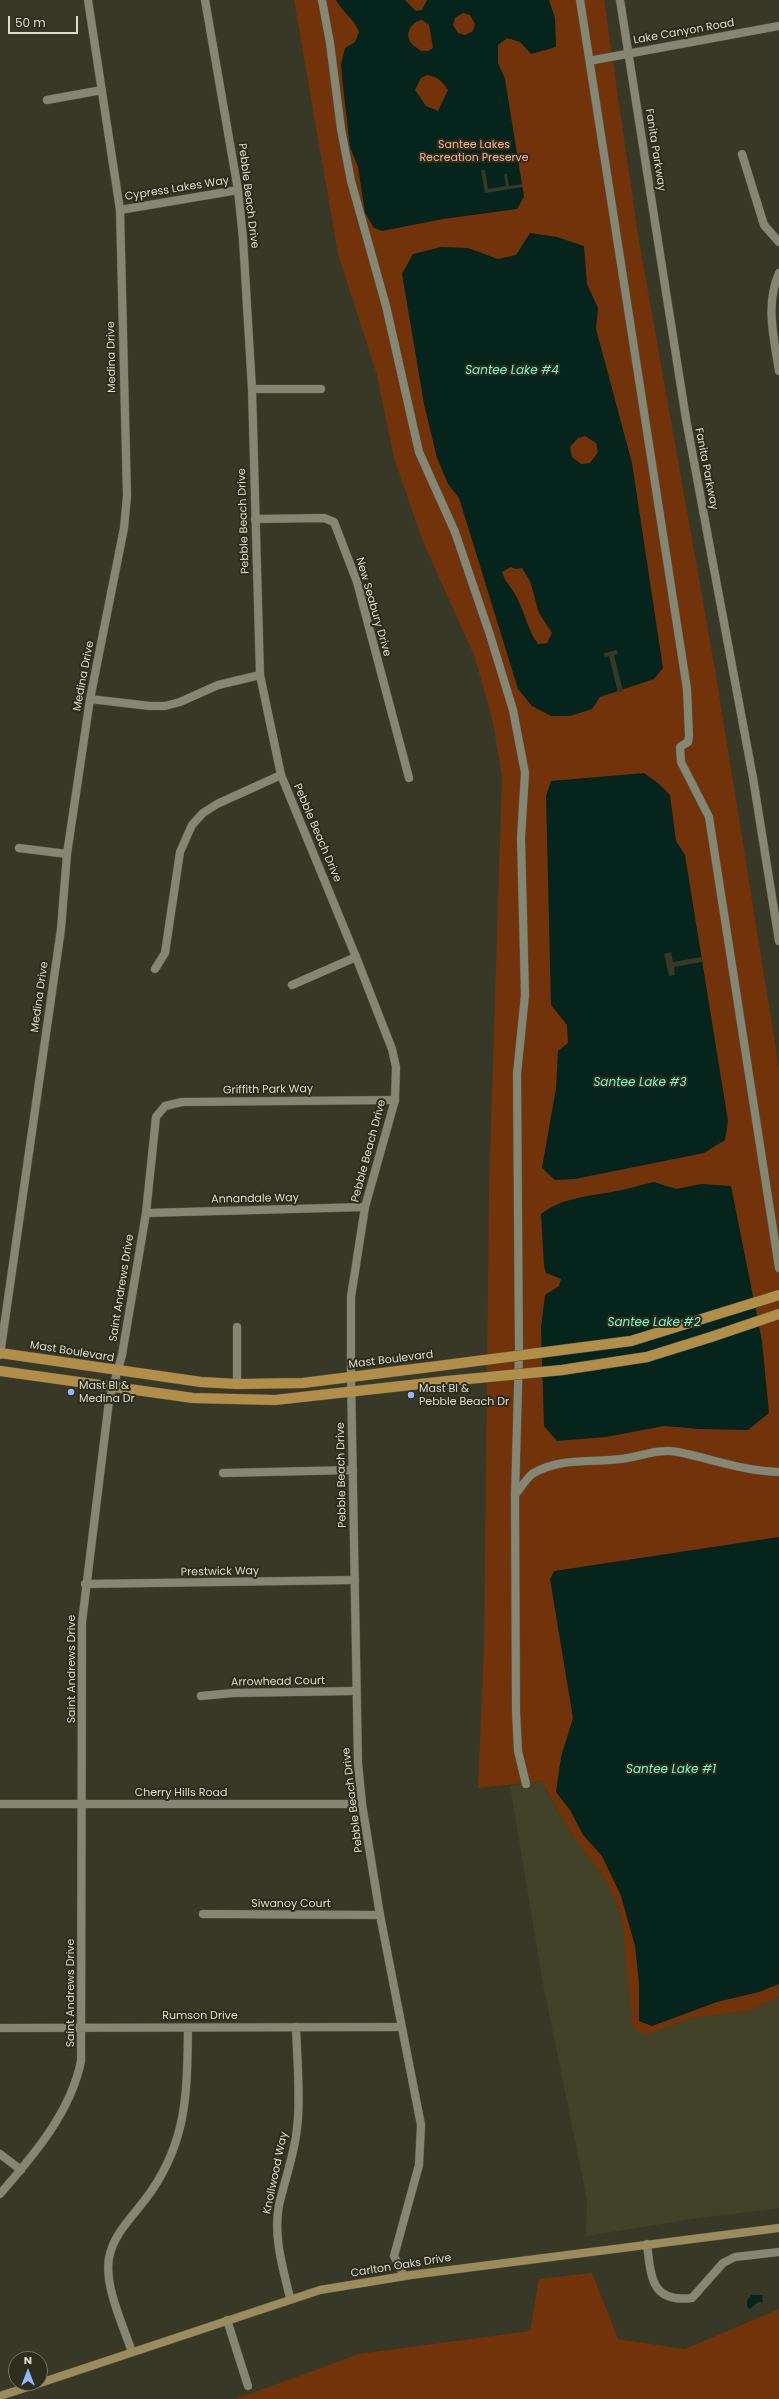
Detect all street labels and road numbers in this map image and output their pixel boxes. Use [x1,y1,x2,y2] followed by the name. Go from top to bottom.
[632,17,736,47] street label: Lake Canyon Road
[642,108,668,192] street label: Fanita Parkway
[235,143,261,249] street label: Pebble Beach Drive
[124,174,230,204] street label: Cypress Lakes Way
[105,321,119,393] street label: Medina Drive
[692,427,720,511] street label: Fanita Parkway
[236,468,252,574] street label: Pebble Beach Drive
[353,556,393,658] street label: New Seabury Drive
[71,640,97,712] street label: Medina Drive
[290,782,344,884] street label: Pebble Beach Drive
[28,961,52,1033] street label: Medina Drive
[223,1083,313,1097] street label: Griffith Park Way
[349,1098,389,1204] street label: Pebble Beach Drive
[211,1192,299,1206] street label: Annandale Way
[107,1233,137,1343] street label: Saint Andrews Drive
[29,1339,115,1365] street label: Mast Boulevard
[348,1348,434,1372] street label: Mast Boulevard
[334,1422,350,1528] street label: Pebble Beach Drive
[181,1565,259,1579] street label: Prestwick Way
[65,1615,79,1723] street label: Saint Andrews Drive
[231,1675,325,1689] street label: Arrowhead Court
[340,1747,366,1853] street label: Pebble Beach Drive
[135,1786,227,1800] street label: Cherry Hills Road
[251,1897,331,1911] street label: Siwanoy Court
[64,1939,78,2047] street label: Saint Andrews Drive
[162,2009,238,2023] street label: Rumson Drive
[261,2131,291,2215] street label: Knollwood Way
[350,2252,452,2280] street label: Carlton Oaks Drive

